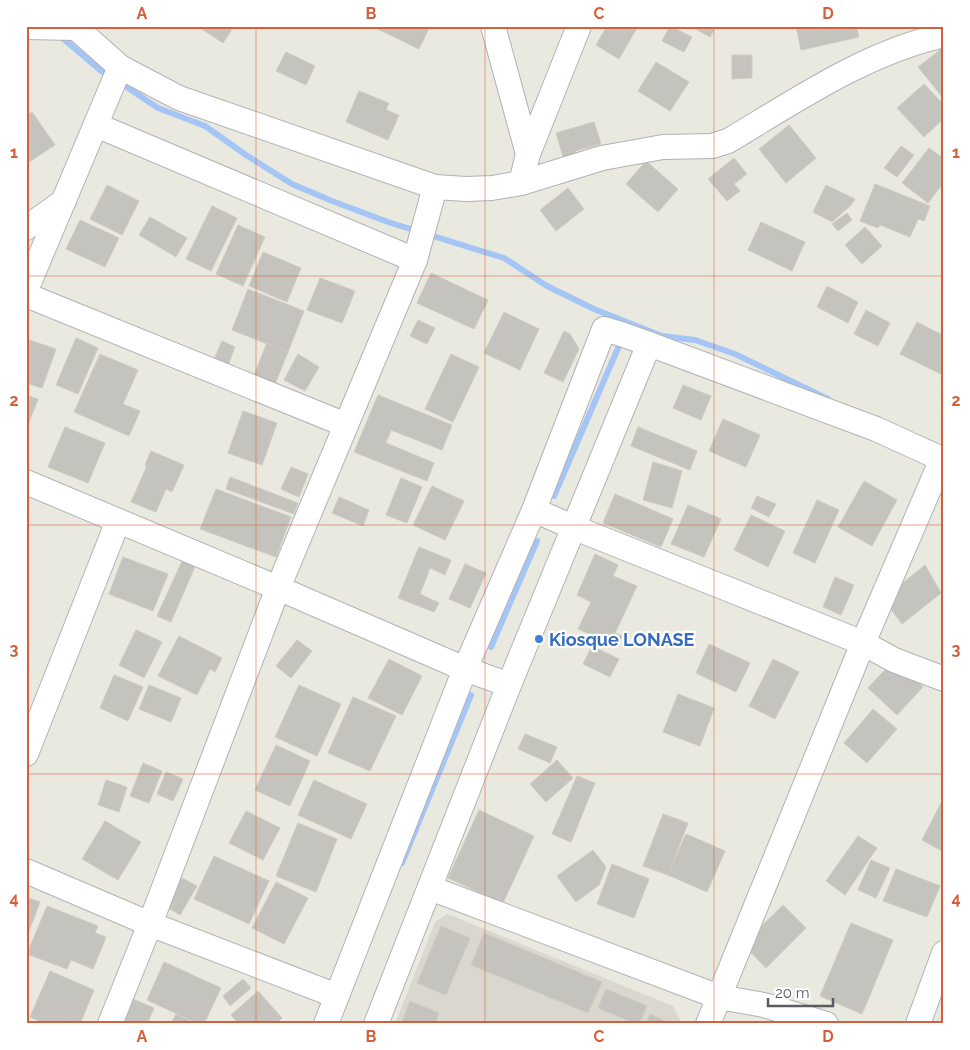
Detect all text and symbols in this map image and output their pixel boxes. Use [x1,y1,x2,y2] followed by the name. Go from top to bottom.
[137,4,148,23] text: A
[366,4,377,23] text: B
[594,4,605,23] text: C
[822,4,834,23] text: D
[10,143,18,162] text: 1
[952,143,960,162] text: 1
[9,391,19,410] text: 2
[951,391,961,410] text: 2
[549,629,695,650] place label: Kiosque LONASE
[533,633,545,645] marker: Kiosque LONASE
[10,640,19,659] text: 3
[952,640,961,659] text: 3
[9,889,19,908] text: 4
[951,889,961,908] text: 4
[768,975,832,1007] scale bar
[775,984,810,1002] text: 20 m
[137,1027,148,1046] text: A
[366,1027,377,1046] text: B
[594,1027,605,1046] text: C
[822,1027,834,1046] text: D

